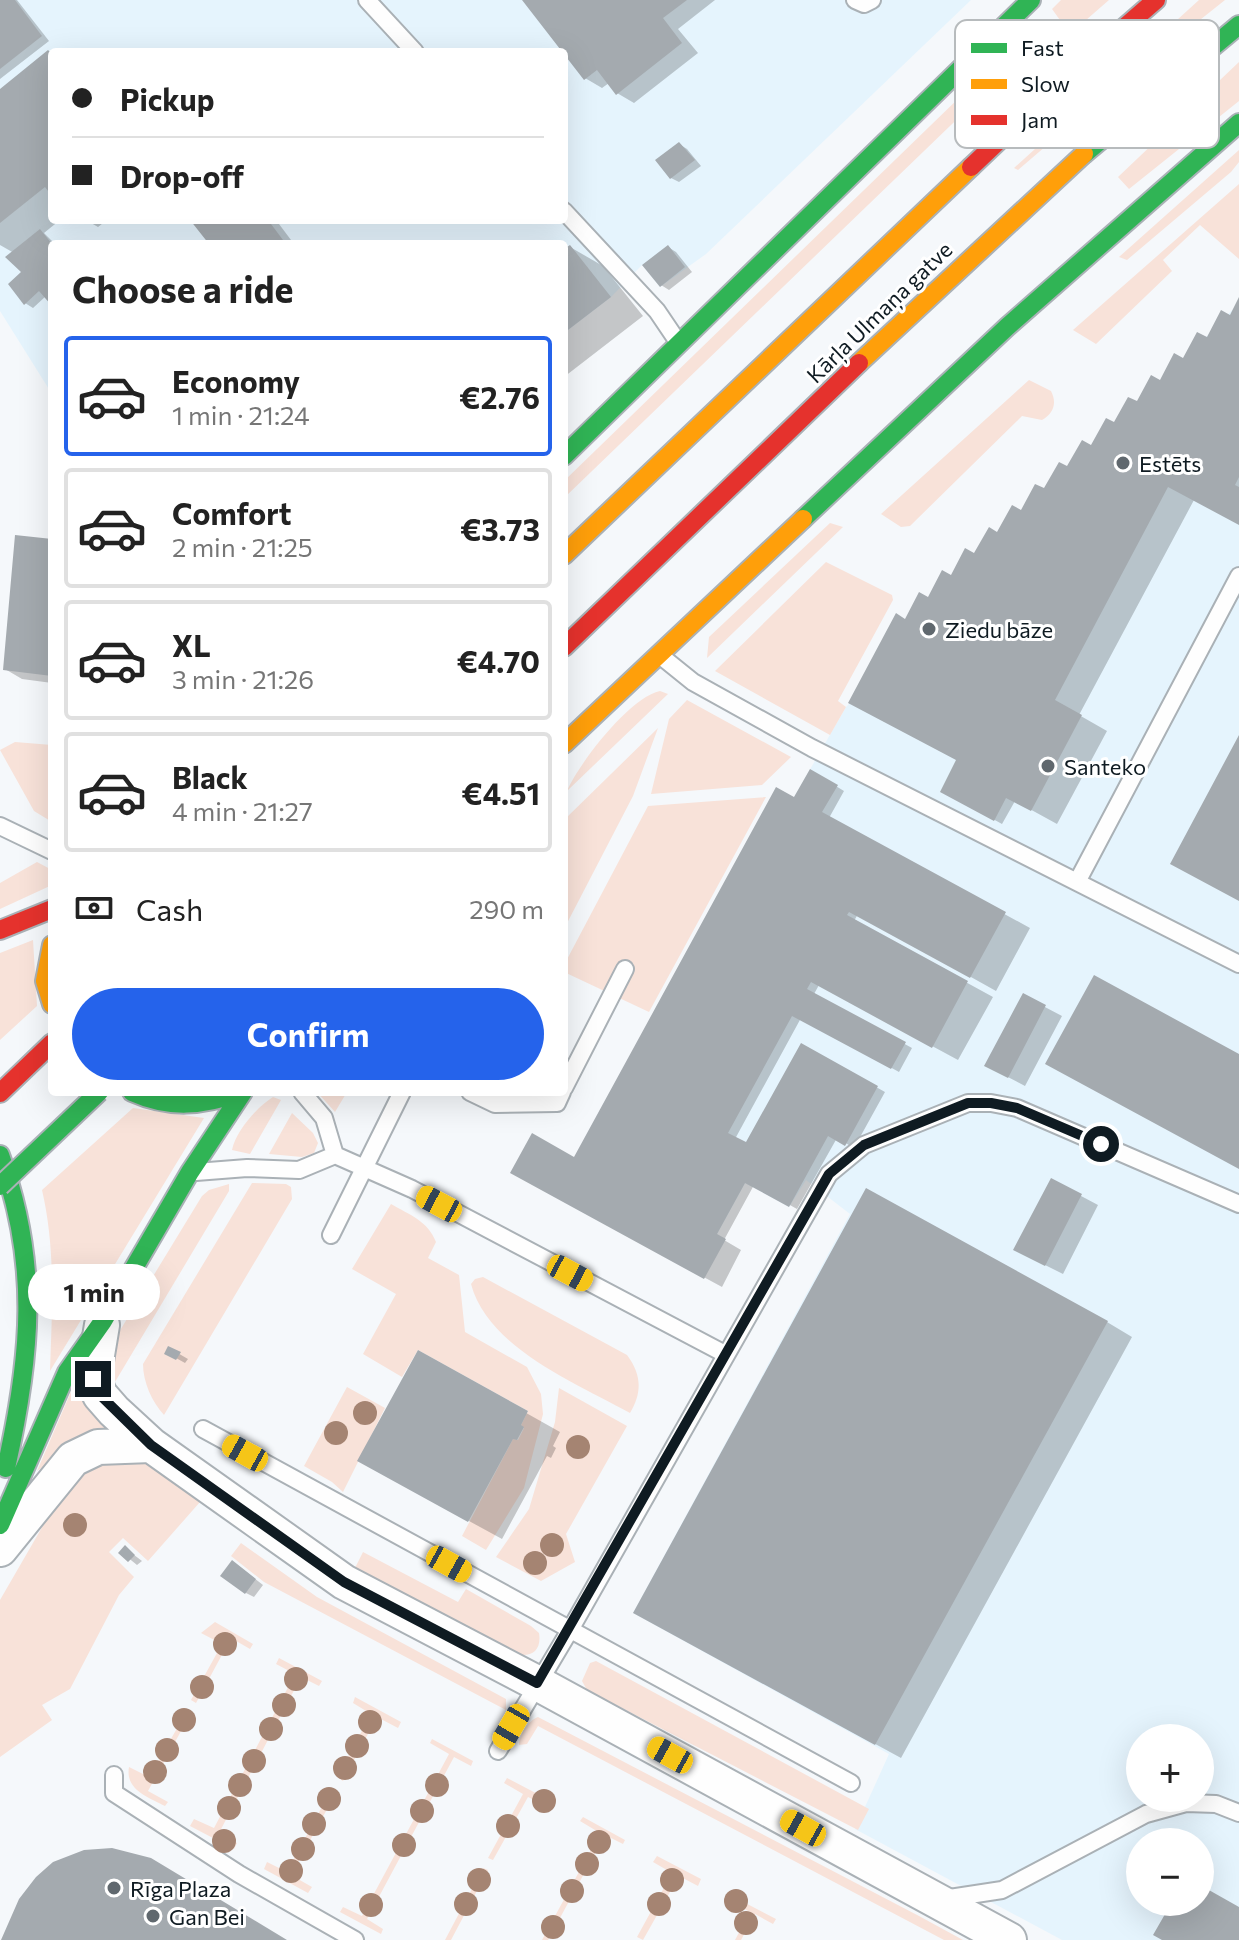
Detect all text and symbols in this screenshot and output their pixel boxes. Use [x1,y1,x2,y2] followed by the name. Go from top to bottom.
[955,20,1219,148] legend
[1021,34,1064,61] text: Fast
[1021,70,1070,97] text: Slow
[120,80,214,117] text: Pickup
[1021,106,1058,133] text: Jam
[120,157,244,194] text: Drop-off
[801,236,958,389] street label: Kārļa Ulmaņa gatve
[72,266,293,310] text: Choose a ride
[76,360,148,432] icon: car
[172,362,300,399] text: Economy
[459,378,540,415] text: €2.76
[172,399,310,430] text: 1 min · 21:24
[1139,450,1201,477] place label: Estēts
[1114,454,1132,472] marker: Estēts
[76,492,148,564] icon: car
[172,494,291,531] text: Comfort
[460,510,540,547] text: €3.73
[172,531,313,562] text: 2 min · 21:25
[945,616,1053,643] place label: Ziedu bāze
[920,620,938,638] marker: Ziedu bāze
[76,624,148,696] icon: car
[172,626,211,663] text: XL
[457,642,540,679] text: €4.70
[172,663,314,694] text: 3 min · 21:26
[1064,753,1146,780] place label: Santeko
[76,756,148,828] icon: car
[1039,757,1057,775] marker: Santeko
[172,758,248,795] text: Black
[462,774,540,811] text: €4.51
[172,795,313,826] text: 4 min · 21:27
[72,886,116,930] icon: cash
[136,890,203,927] text: Cash
[469,893,544,924] text: 290 m
[72,988,544,1080] button: Confirm
[1083,1126,1119,1162] route start
[412,1182,466,1226] car
[543,1251,597,1295] car
[27,1263,159,1319] callout: 1 min
[63,1276,125,1307] text: 1 min
[75,1361,111,1397] route end
[218,1431,272,1475] car
[422,1542,476,1586] car
[489,1700,533,1754] car
[1126,1724,1214,1916] map controls
[1126,1724,1214,1812] button: +
[643,1733,697,1777] car
[776,1806,830,1850] car
[1126,1828,1214,1916] button: −
[130,1875,231,1902] place label: Rīga Plaza
[105,1879,123,1897] marker: Rīga Plaza
[169,1903,245,1930] place label: Gan Bei
[144,1907,162,1925] marker: Gan Bei

